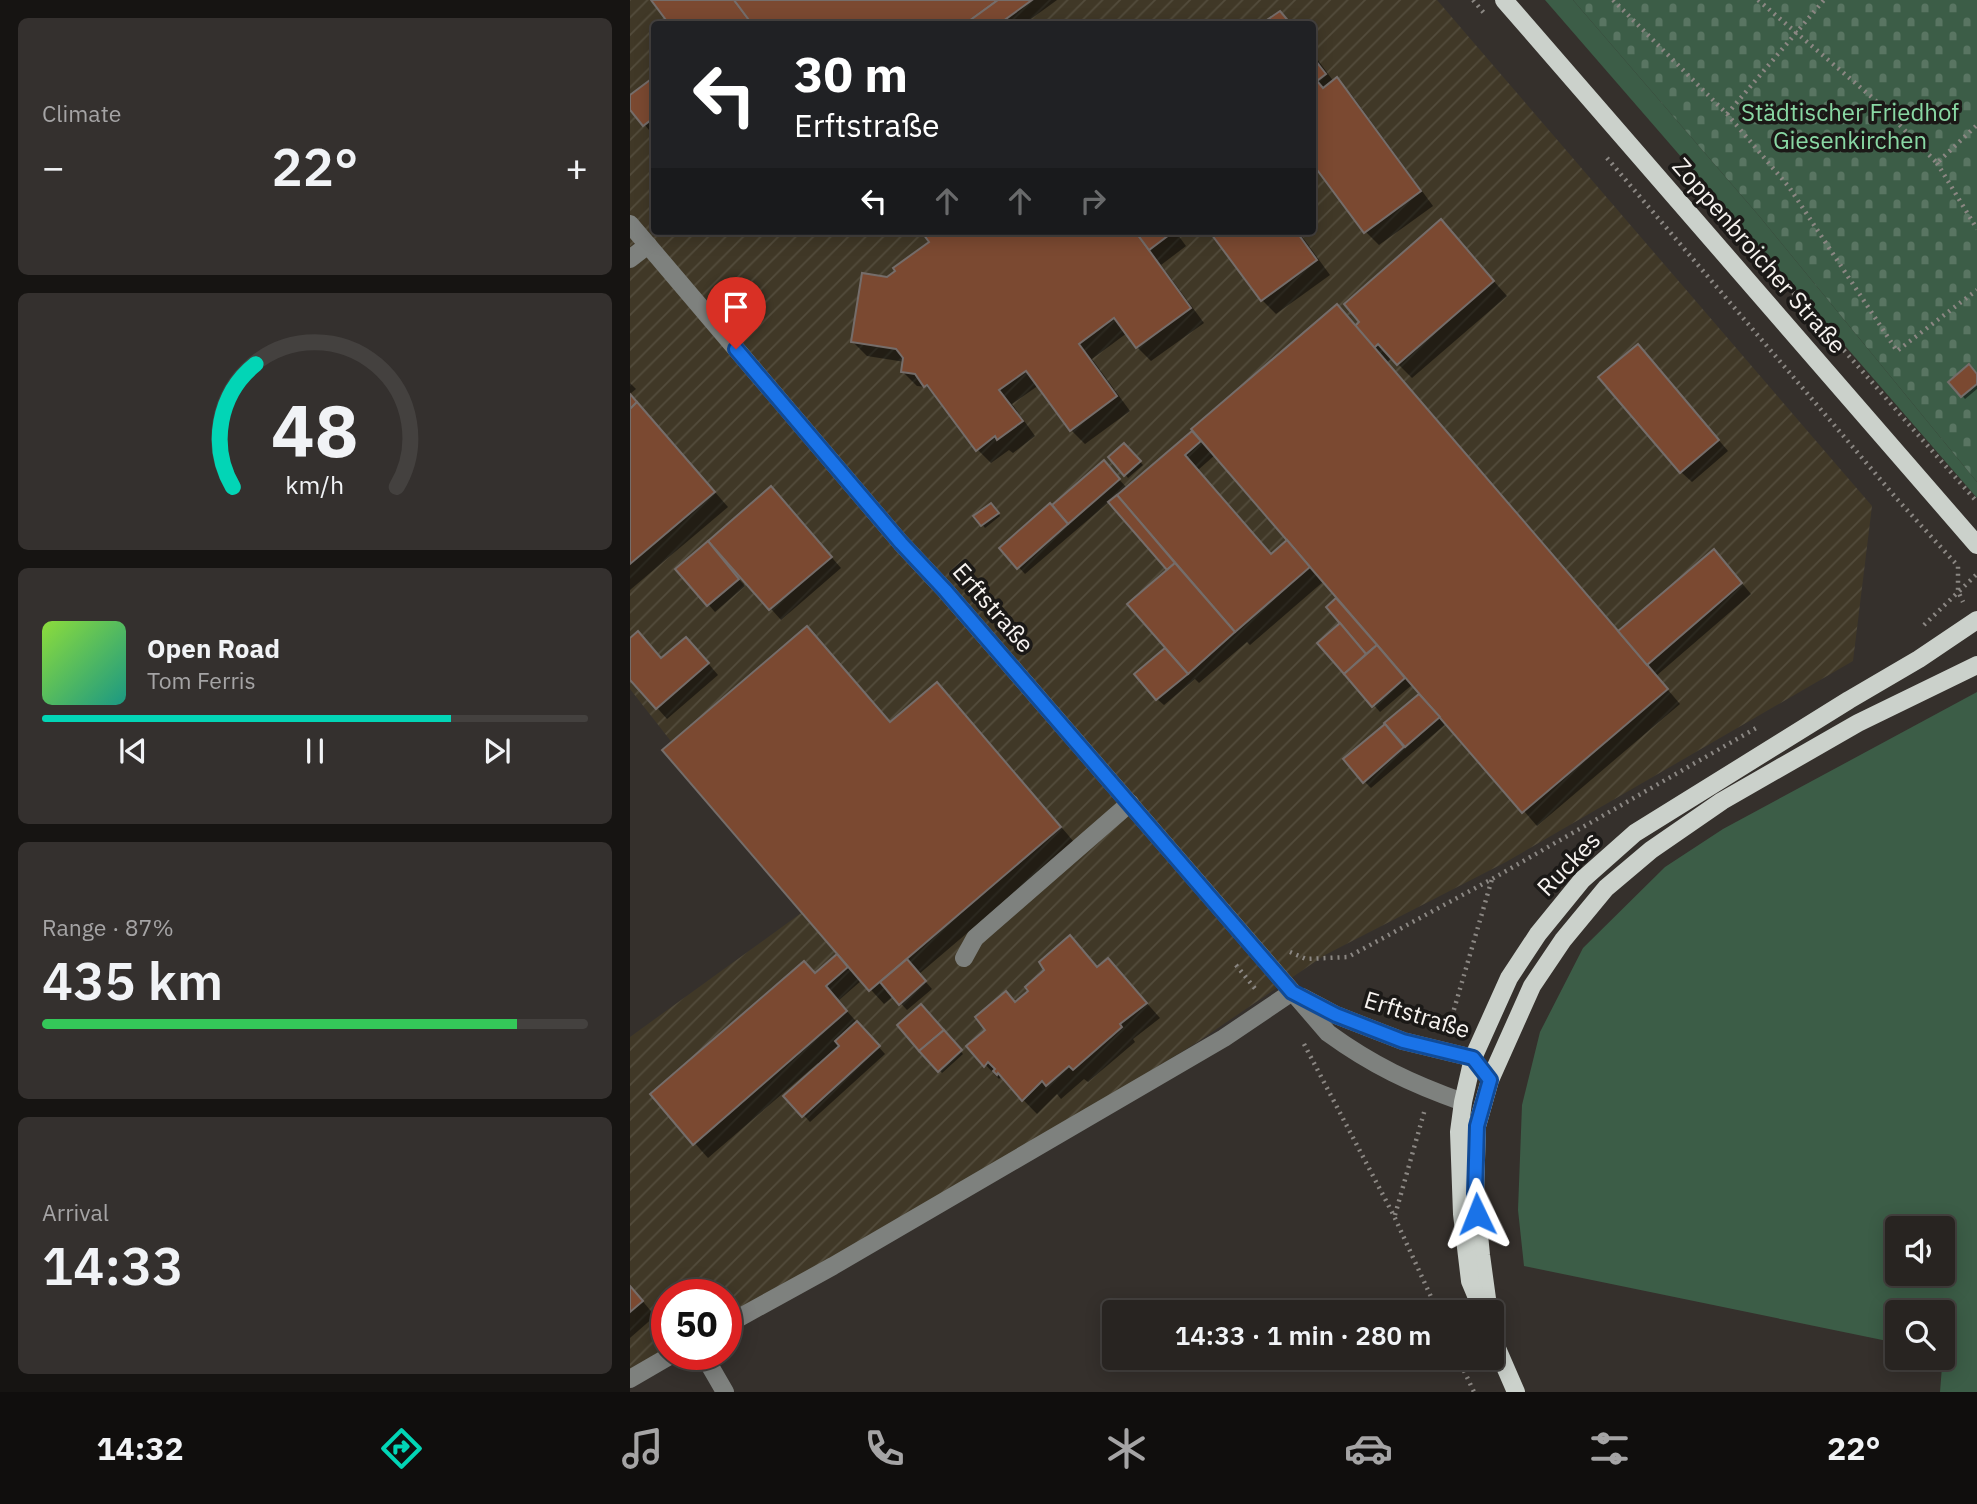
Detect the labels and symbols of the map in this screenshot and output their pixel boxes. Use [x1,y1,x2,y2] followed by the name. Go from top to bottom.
[1741,96,1959,156] park label: Städtischer Friedhof Giesenkirchen
[1666,151,1854,360] street label: Zoppenbroicher Straße
[706,277,766,349] pin
[946,556,1042,659] street label: Erftstraße
[1530,824,1607,903] street label: Ruckes
[1360,983,1474,1045] street label: Erftstraße
[1440,1177,1514,1251] position arrow
[651,1279,742,1370] speed limit sign: 50

